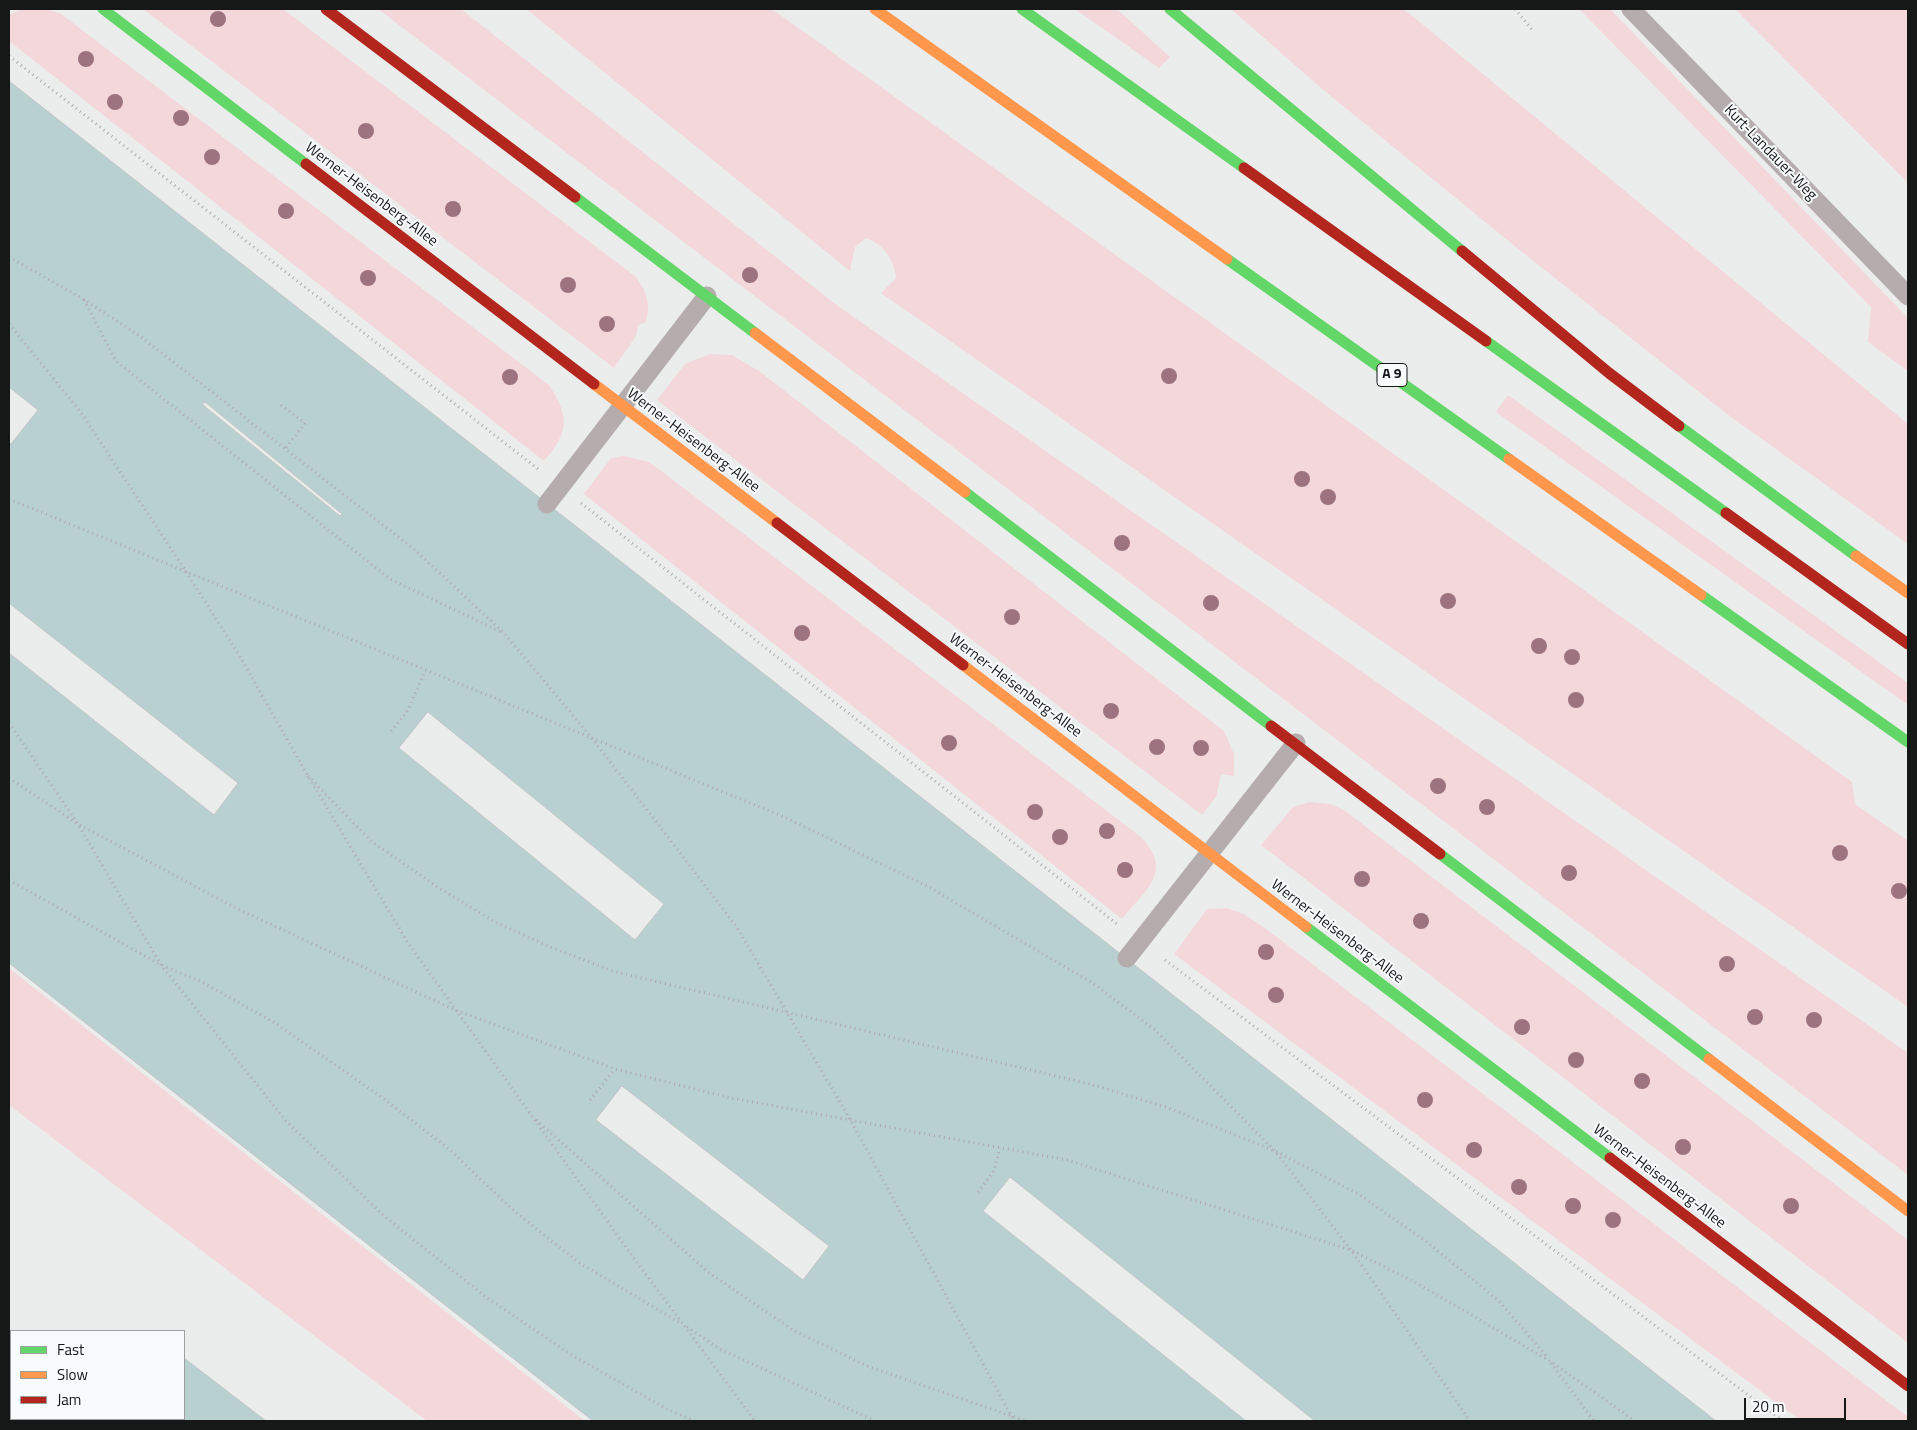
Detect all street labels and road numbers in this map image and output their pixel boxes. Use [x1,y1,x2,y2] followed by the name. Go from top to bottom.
[1720,102,1820,204] street label: Kurt-Landauer-Weg
[301,139,441,251] street label: Werner-Heisenberg-Allee
[1377,364,1407,386] road number: A 9
[623,385,763,497] street label: Werner-Heisenberg-Allee
[945,630,1085,742] street label: Werner-Heisenberg-Allee
[1267,876,1407,988] street label: Werner-Heisenberg-Allee
[1589,1121,1729,1233] street label: Werner-Heisenberg-Allee

